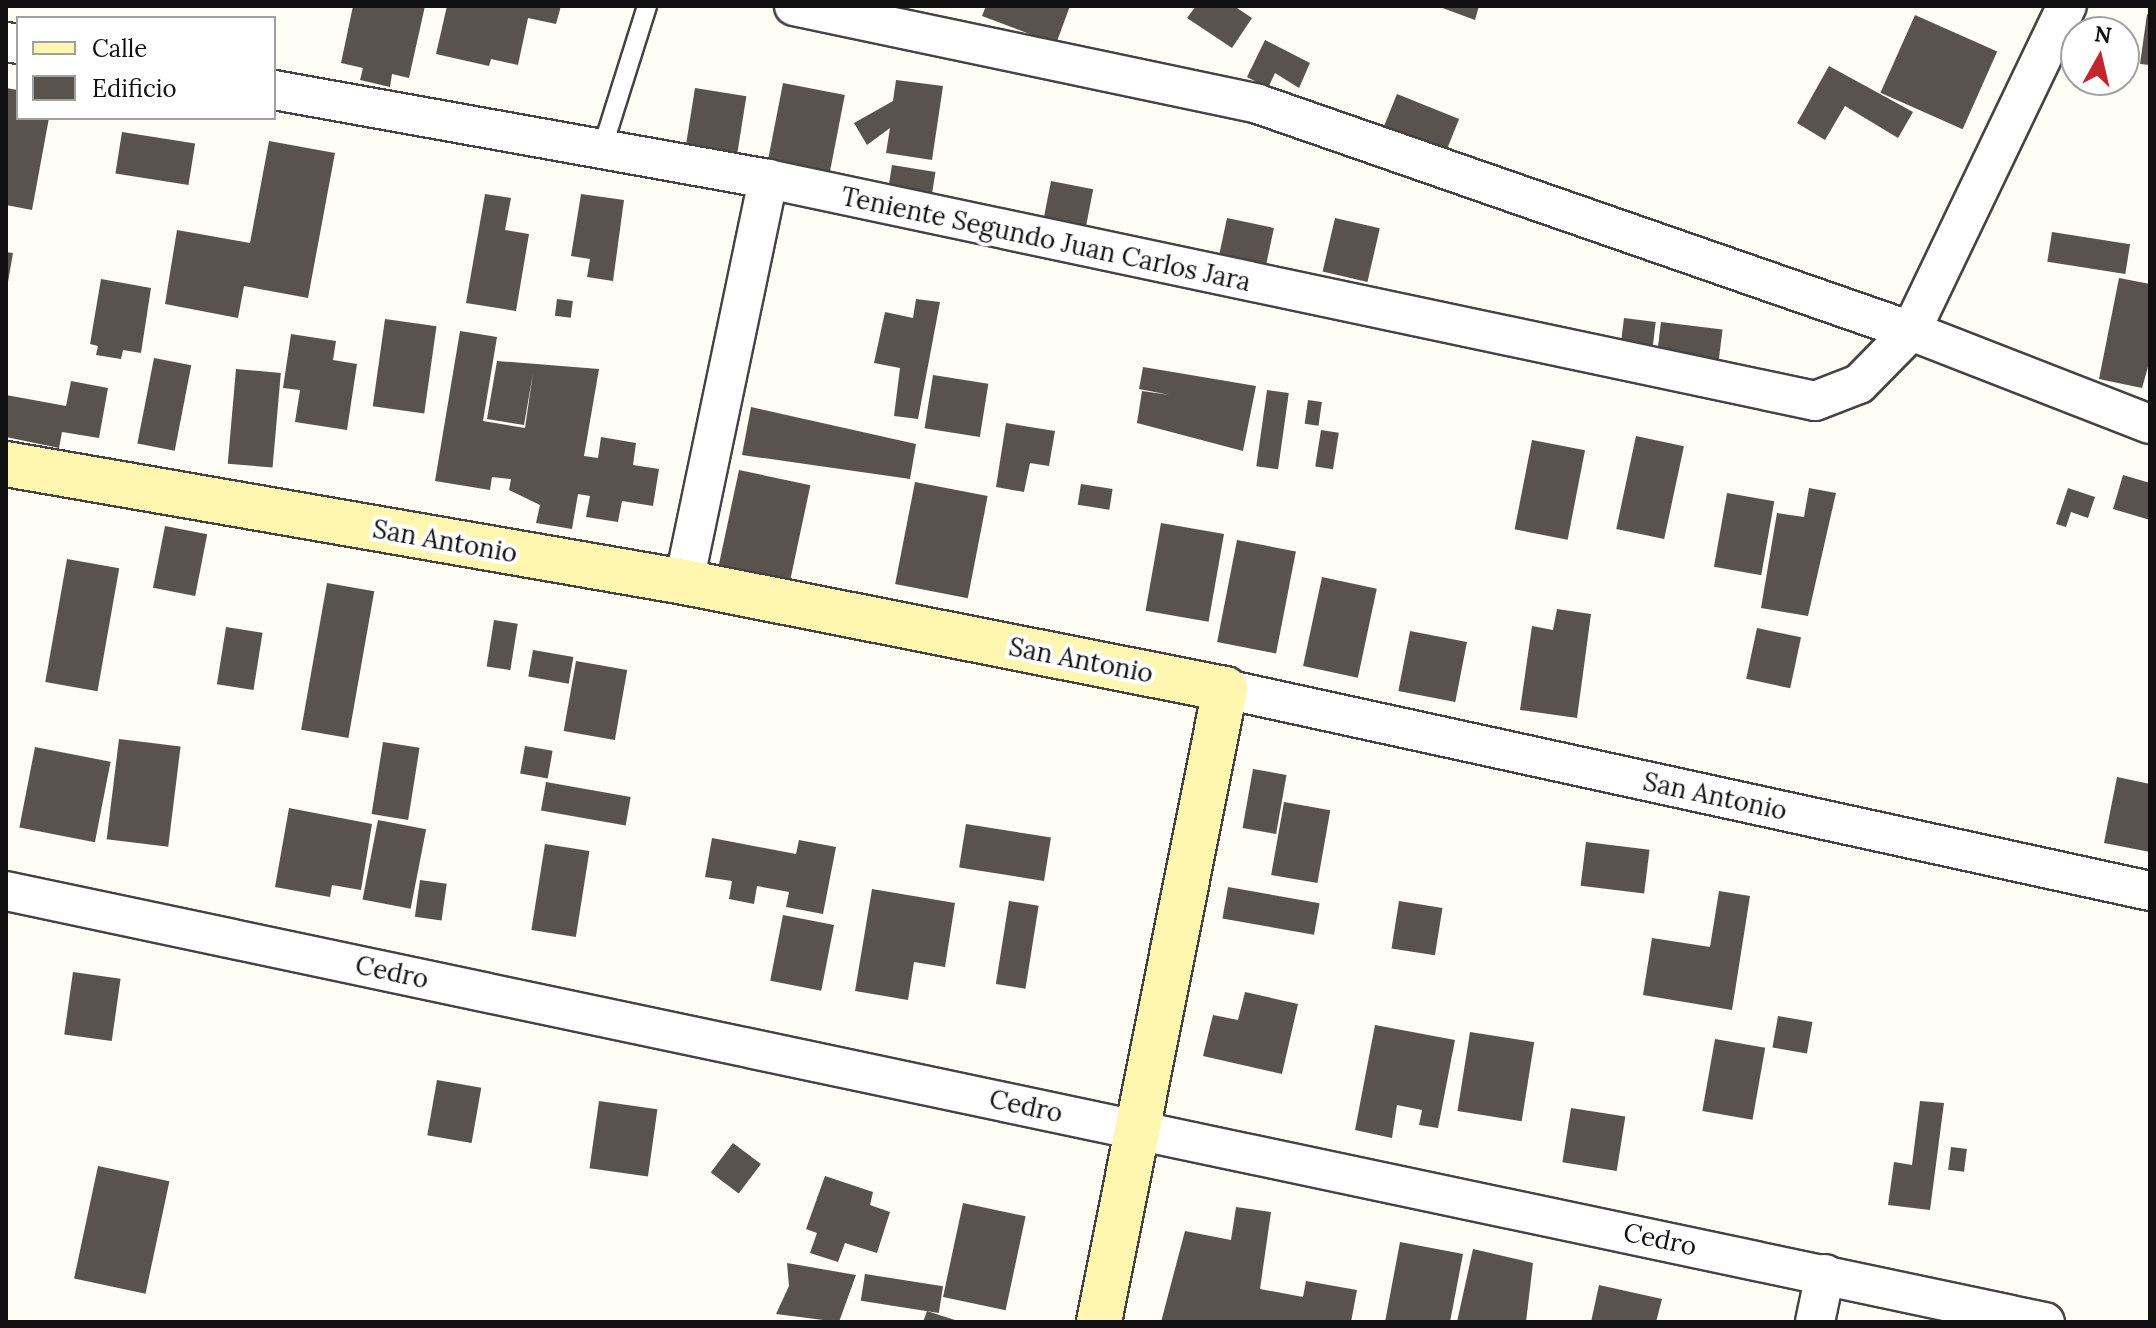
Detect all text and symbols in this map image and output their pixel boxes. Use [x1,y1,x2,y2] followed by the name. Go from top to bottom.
[16,16,276,120] legend
[2060,16,2140,96] north arrow
[2093,19,2113,49] text: N
[92,33,147,64] text: Calle
[92,73,177,104] text: Edificio
[838,180,1254,298] street label: Teniente Segundo Juan Carlos Jara
[370,513,520,569] street label: San Antonio
[1006,631,1156,689] street label: San Antonio
[1640,766,1790,826] street label: San Antonio
[353,949,431,995] street label: Cedro
[987,1083,1065,1129] street label: Cedro
[1621,1216,1699,1262] street label: Cedro

